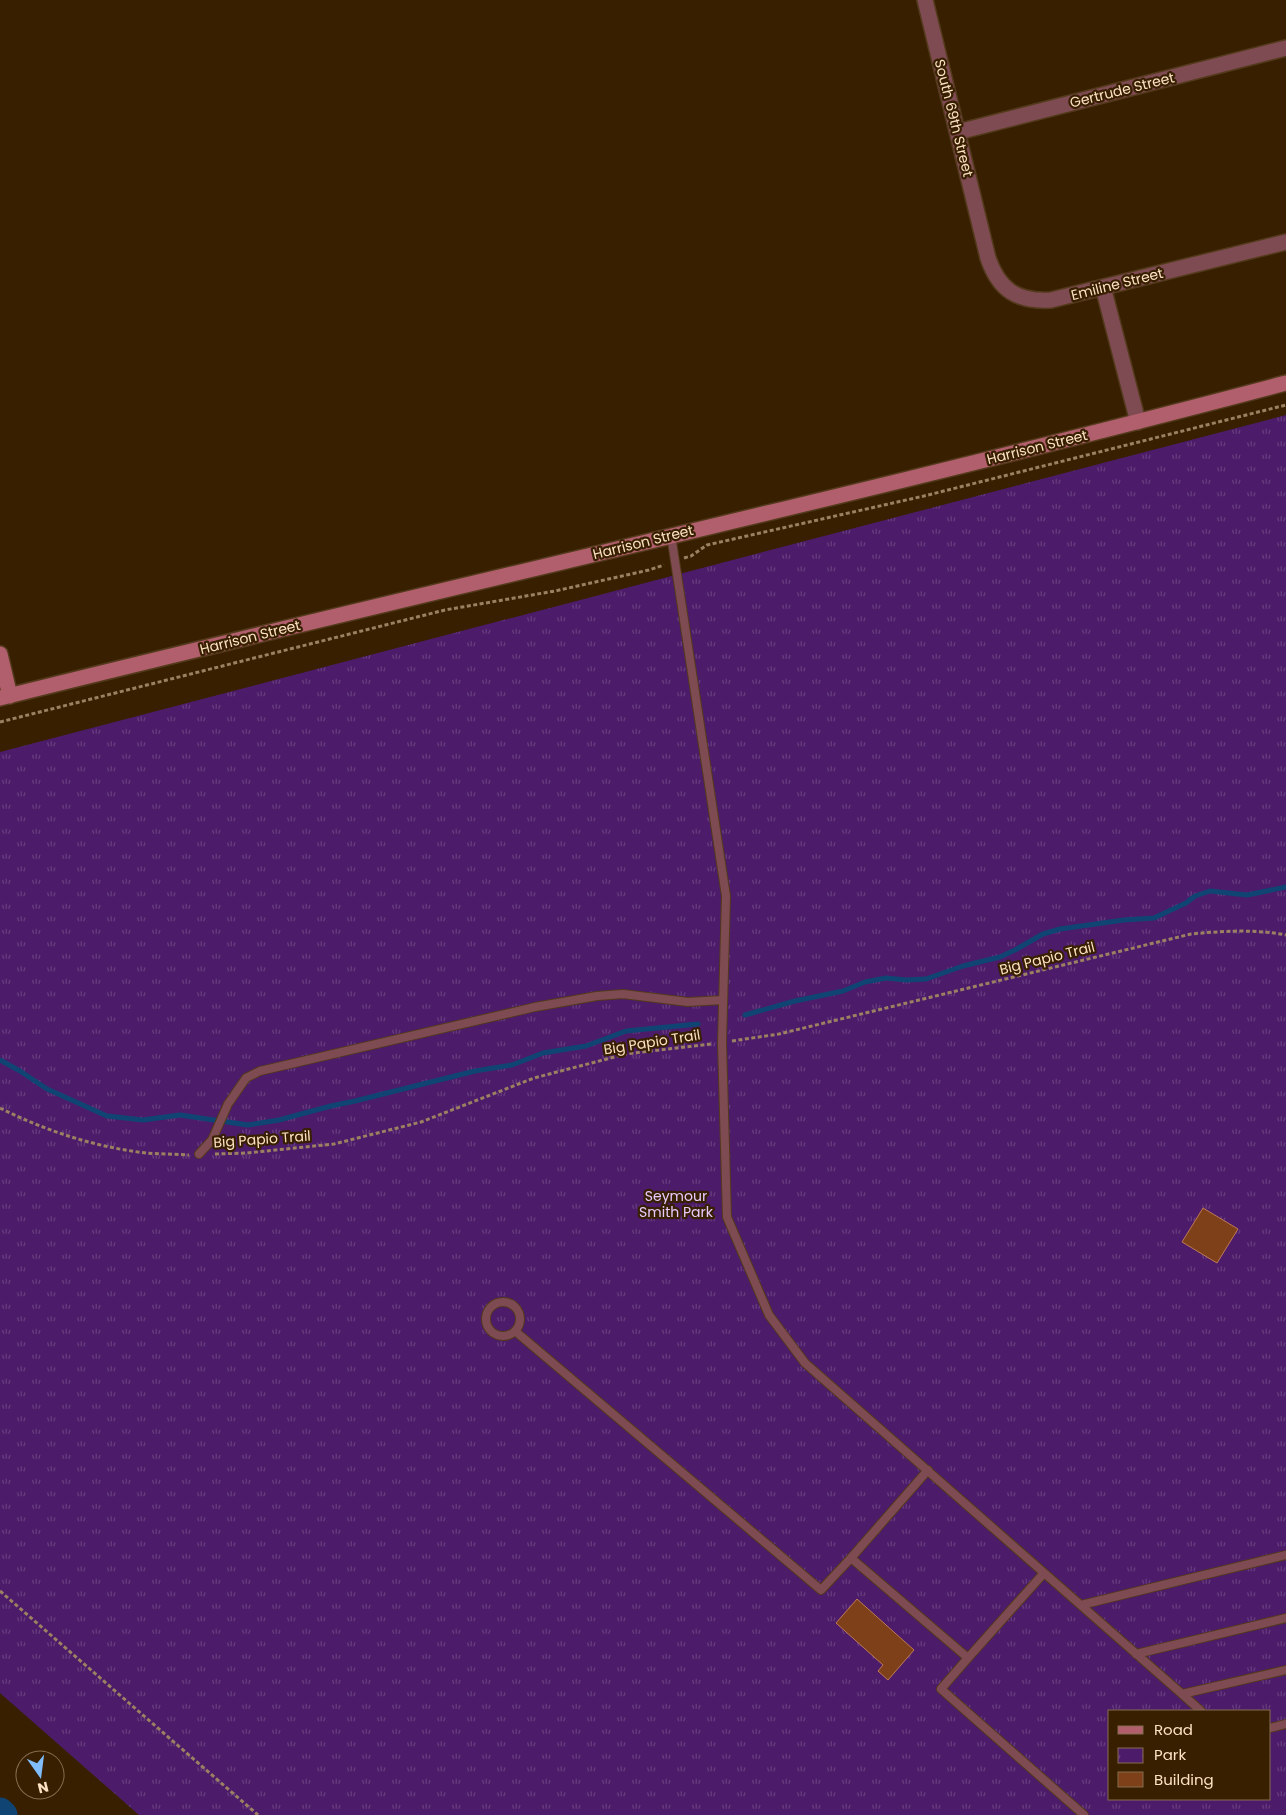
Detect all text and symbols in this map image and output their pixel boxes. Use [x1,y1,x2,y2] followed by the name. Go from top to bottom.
[930,57,978,179] street label: South 69th Street
[1068,67,1176,113] street label: Gertrude Street
[1069,263,1165,305] street label: Emiline Street
[985,425,1089,469] street label: Harrison Street
[591,520,695,564] street label: Harrison Street
[198,615,302,659] street label: Harrison Street
[997,936,1097,980] street label: Big Papio Trail
[602,1024,702,1060] street label: Big Papio Trail
[213,1126,311,1152] street label: Big Papio Trail
[639,1186,714,1222] park label: Seymour Smith Park
[1108,1710,1271,1800] legend
[1154,1719,1193,1740] text: Road
[1154,1744,1186,1765] text: Park
[15,1750,65,1800] north arrow
[1154,1769,1214,1790] text: Building
[36,1777,51,1799] text: N

